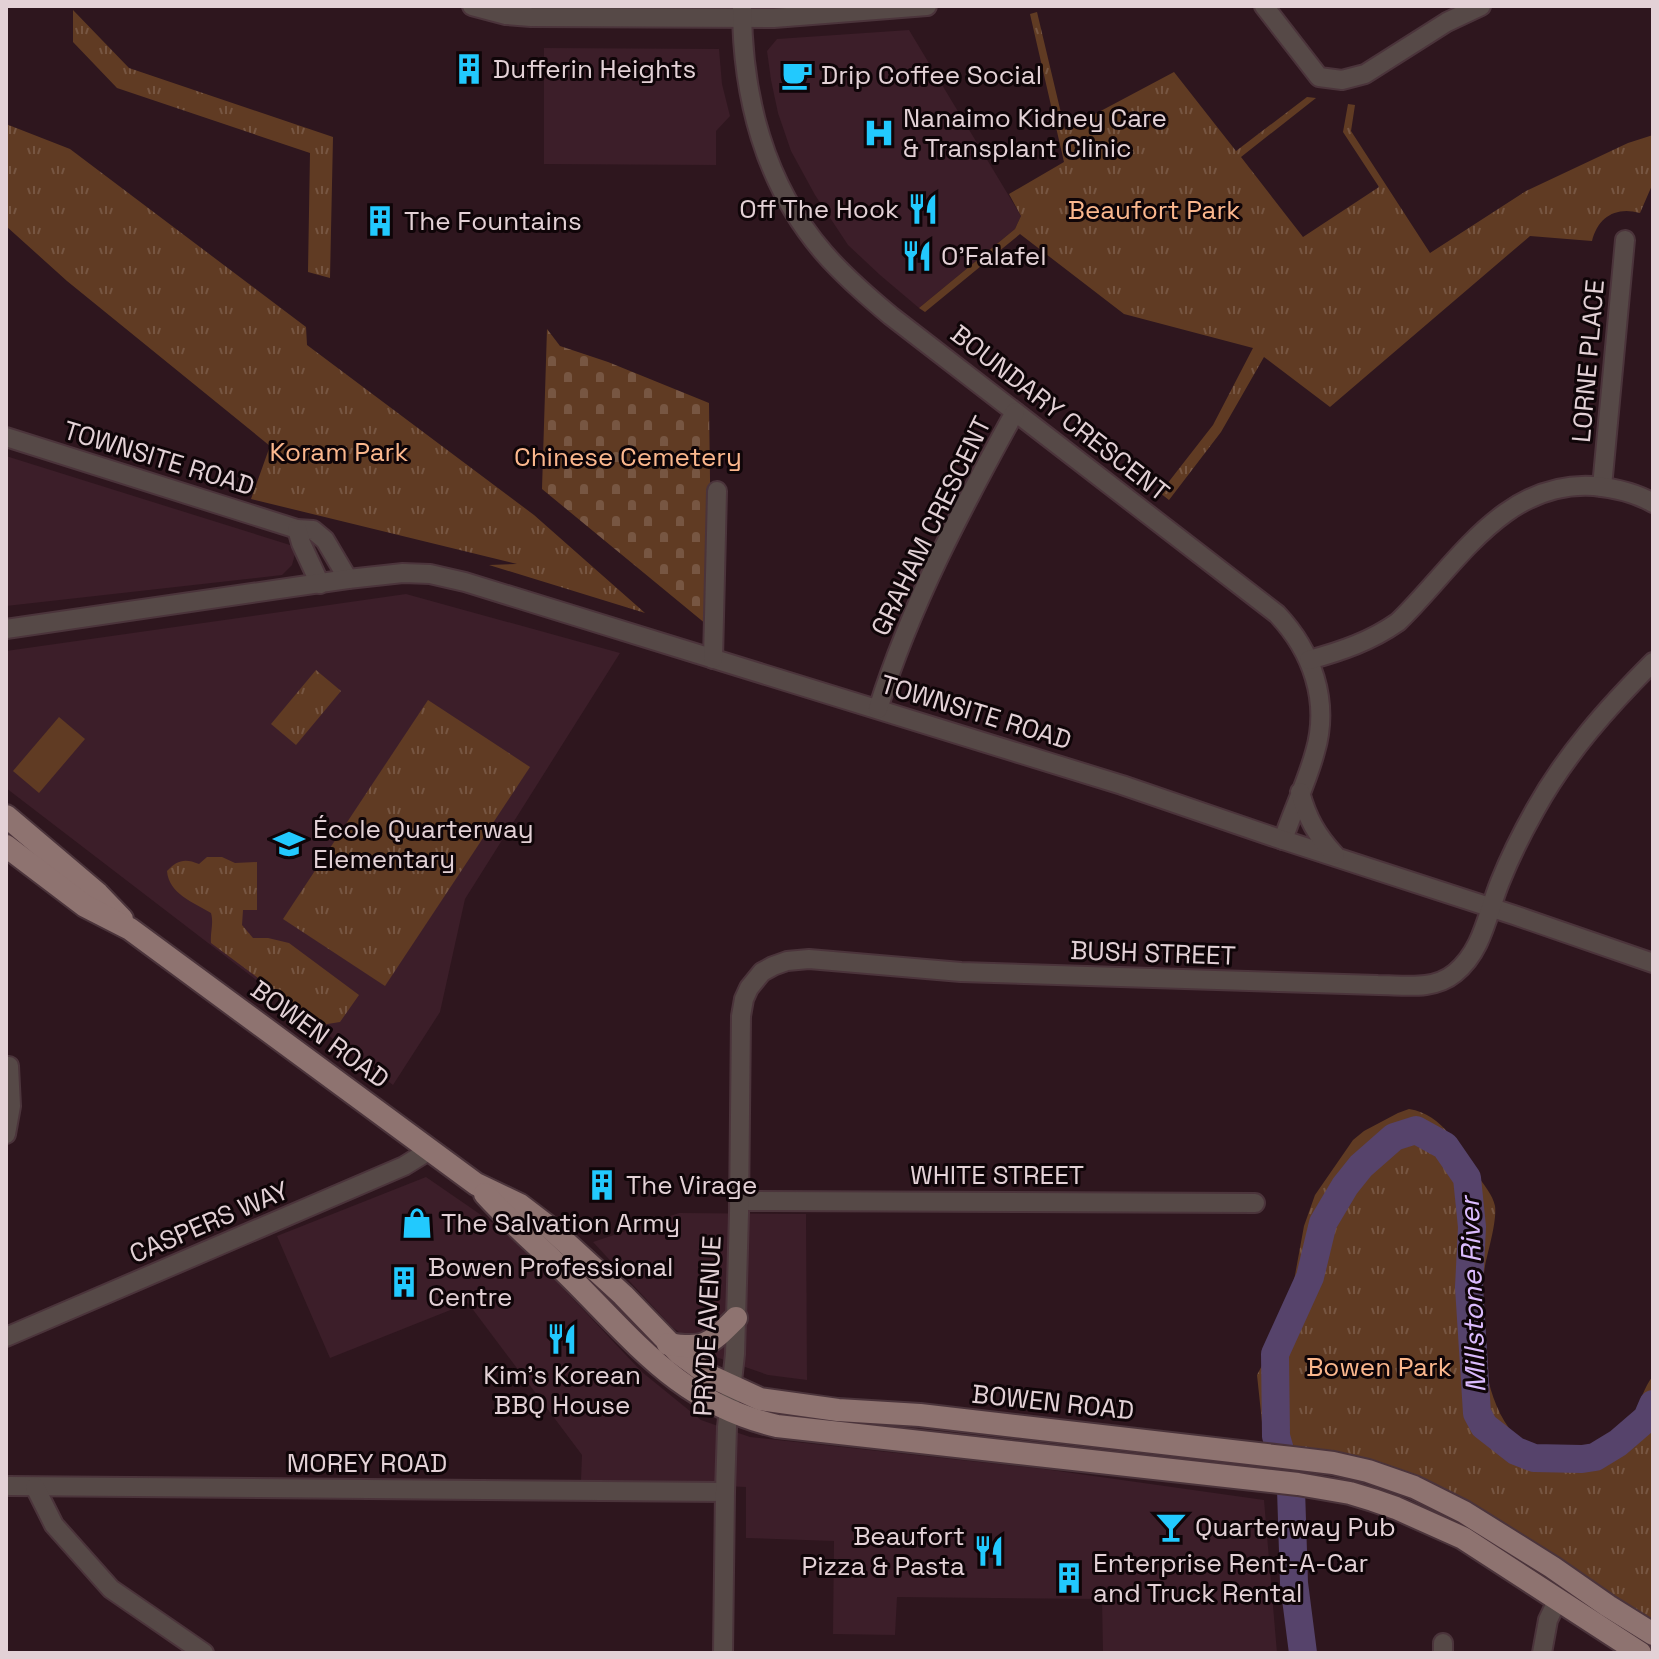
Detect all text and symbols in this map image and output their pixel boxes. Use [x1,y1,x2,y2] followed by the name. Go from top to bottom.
[452,52,486,86] building icon: Dufferin Heights
[493,52,696,86] place label: Dufferin Heights
[780,58,814,92] cafe icon: Drip Coffee Social
[821,58,1042,92] place label: Drip Coffee Social
[903,101,1167,165] place label: Nanaimo Kidney Care & Transplant Clinic
[862,116,896,150] hospital icon: Nanaimo Kidney Care & Transplant Clinic
[739,192,899,226] place label: Off The Hook
[906,192,940,226] restaurant icon: Off The Hook
[1068,193,1240,227] park label: Beaufort Park
[363,204,397,238] building icon: The Fountains
[404,204,582,238] place label: The Fountains
[900,239,934,273] restaurant icon: O'Falafel
[941,239,1047,273] place label: O'Falafel
[1564,278,1612,444] street label: LORNE PLACE
[944,317,1176,509] street label: BOUNDARY CRESCENT
[863,411,999,641] street label: GRAHAM CRESCENT
[59,413,259,503] street label: TOWNSITE ROAD
[270,435,408,469] park label: Koram Park
[514,440,742,474] park label: Chinese Cemetery
[876,667,1076,757] street label: TOWNSITE ROAD
[313,812,534,876] place label: École Quarterway Elementary
[272,827,306,861] school or university icon: École Quarterway Elementary
[1070,933,1236,973] street label: BUSH STREET
[244,972,396,1096] street label: BOWEN ROAD
[910,1158,1084,1192] street label: WHITE STREET
[585,1168,619,1202] building icon: The Virage
[626,1168,757,1202] place label: The Virage
[124,1173,294,1271] street label: CASPERS WAY
[1450,1193,1493,1394] water label: Millstone River
[400,1206,434,1240] shop icon: The Salvation Army
[441,1206,680,1240] place label: The Salvation Army
[685,1235,729,1417] street label: PRYDE AVENUE
[428,1250,673,1314] place label: Bowen Professional Centre
[387,1265,421,1299] building icon: Bowen Professional Centre
[545,1322,579,1356] restaurant icon: Kim's Korean BBQ House
[1306,1350,1452,1384] park label: Bowen Park
[483,1358,641,1422] place label: Kim's Korean BBQ House
[970,1377,1136,1427] street label: BOWEN ROAD
[287,1446,447,1480] street label: MOREY ROAD
[1154,1510,1188,1544] bar icon: Quarterway Pub
[1195,1510,1396,1544] place label: Quarterway Pub
[802,1519,965,1583] place label: Beaufort Pizza & Pasta
[972,1534,1006,1568] restaurant icon: Beaufort Pizza & Pasta
[1093,1546,1368,1610] place label: Enterprise Rent-A-Car and Truck Rental
[1052,1561,1086,1595] building icon: Enterprise Rent-A-Car and Truck Rental

